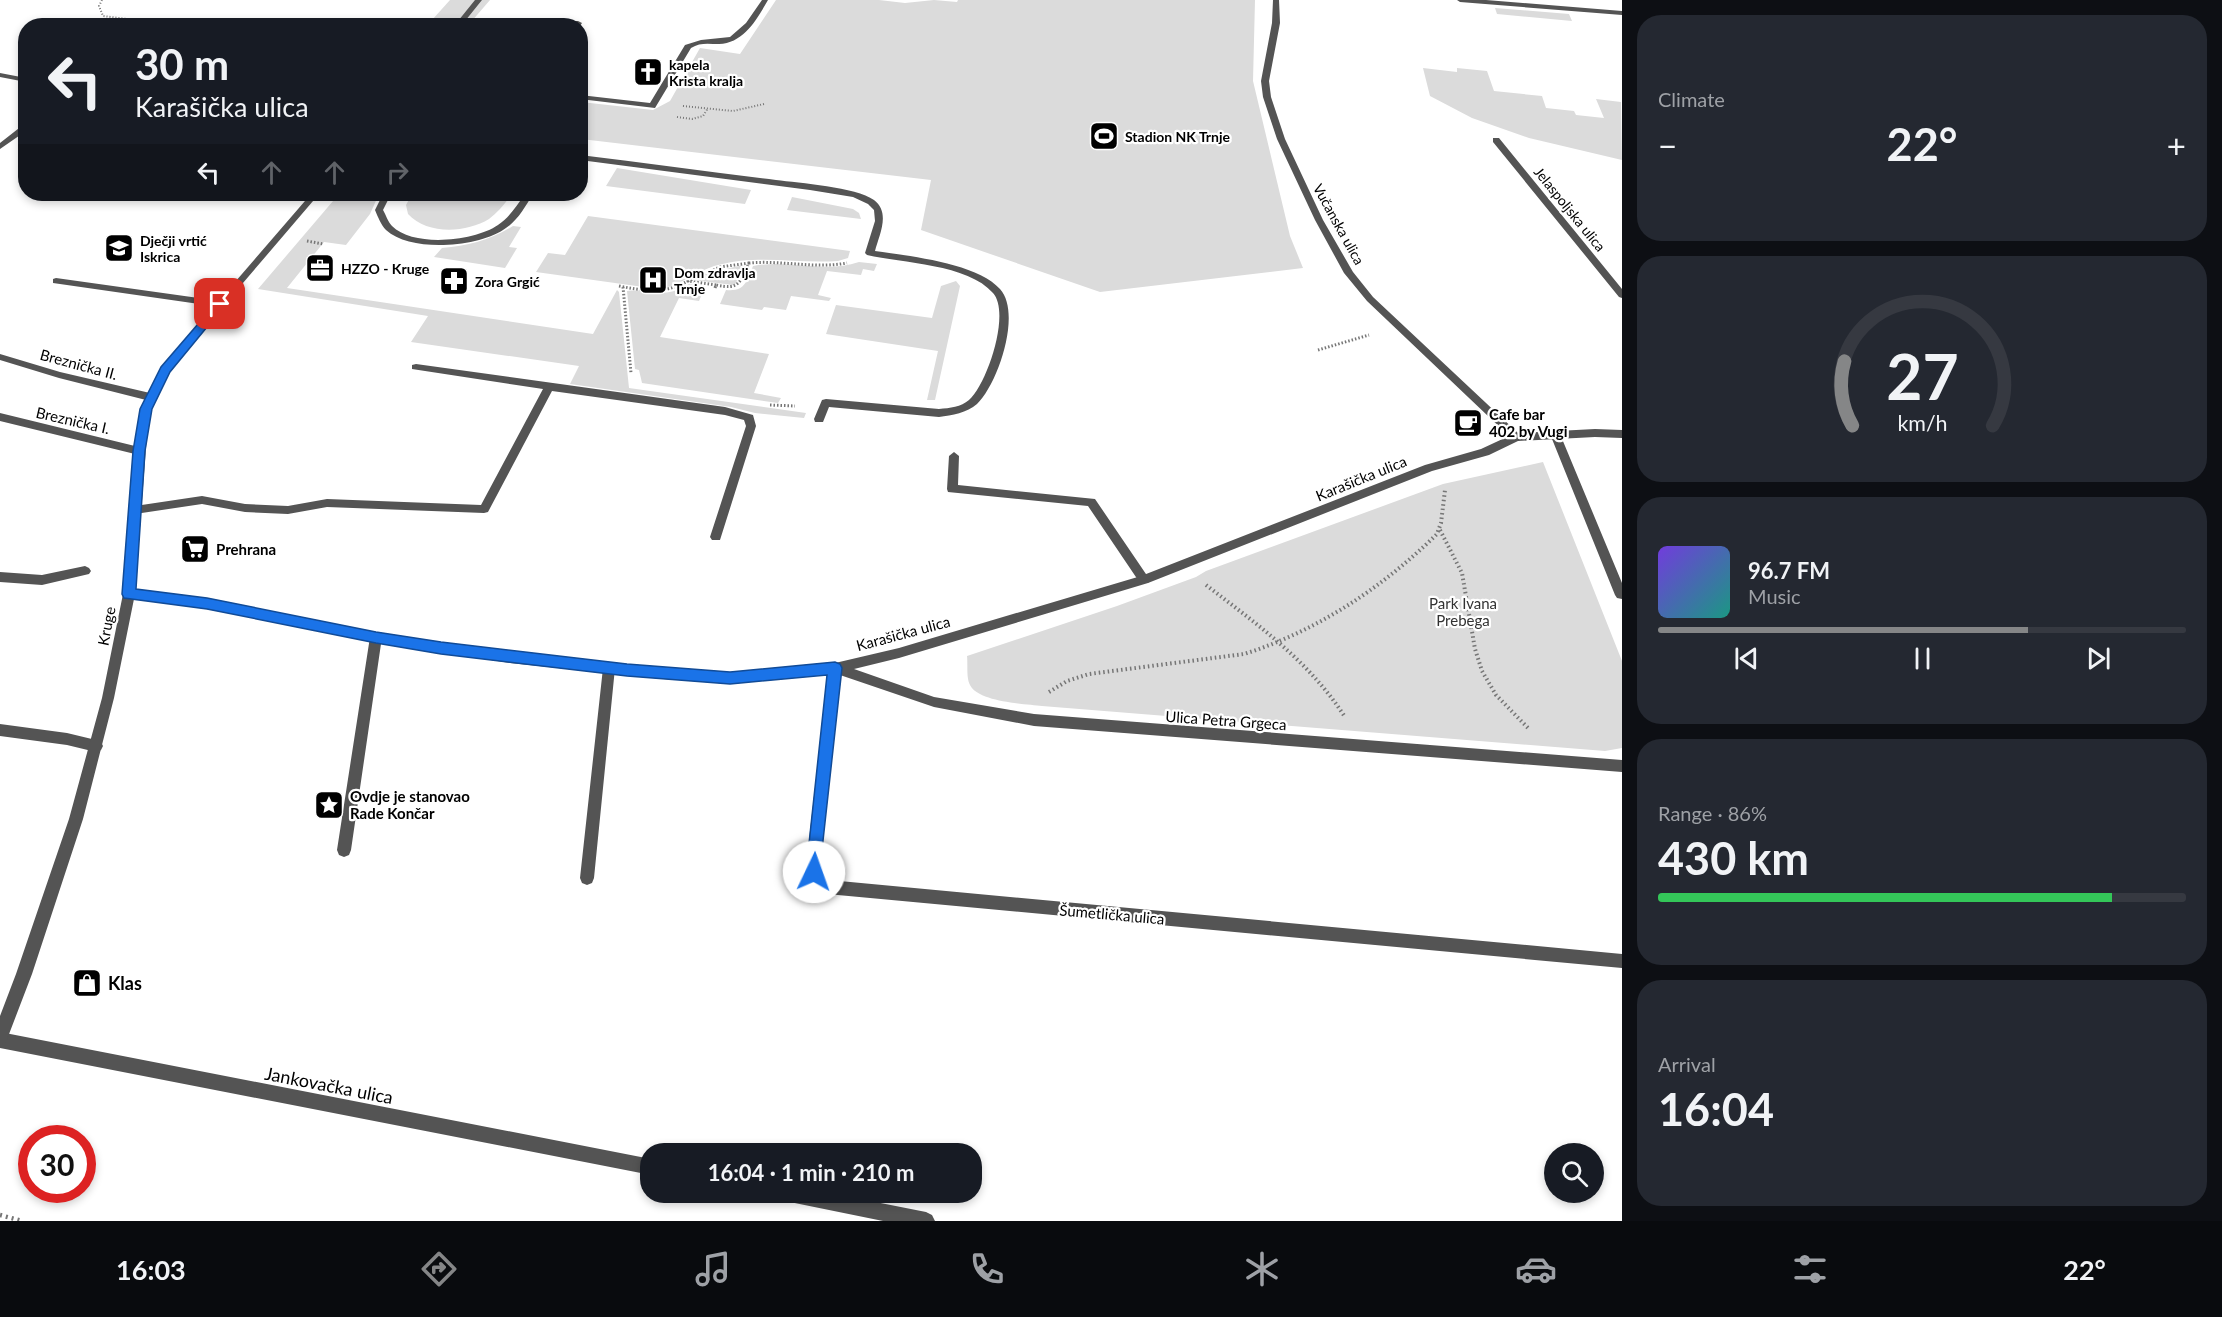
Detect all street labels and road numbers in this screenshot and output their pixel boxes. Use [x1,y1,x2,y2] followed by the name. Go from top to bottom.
[1531,163,1609,255] street label: Jelaspoljska ulica
[1310,181,1368,267] street label: Vučanska ulica
[38,345,120,383] street label: Breznička II.
[34,403,112,437] street label: Breznička I.
[1313,452,1409,504] street label: Karašička ulica
[93,605,119,647] street label: Kruge
[854,612,952,654] street label: Karašička ulica
[1165,707,1287,733] street label: Ulica Petra Grgeca
[1059,900,1165,928] street label: Šumetlička ulica
[263,1062,395,1108] street label: Jankovačka ulica

